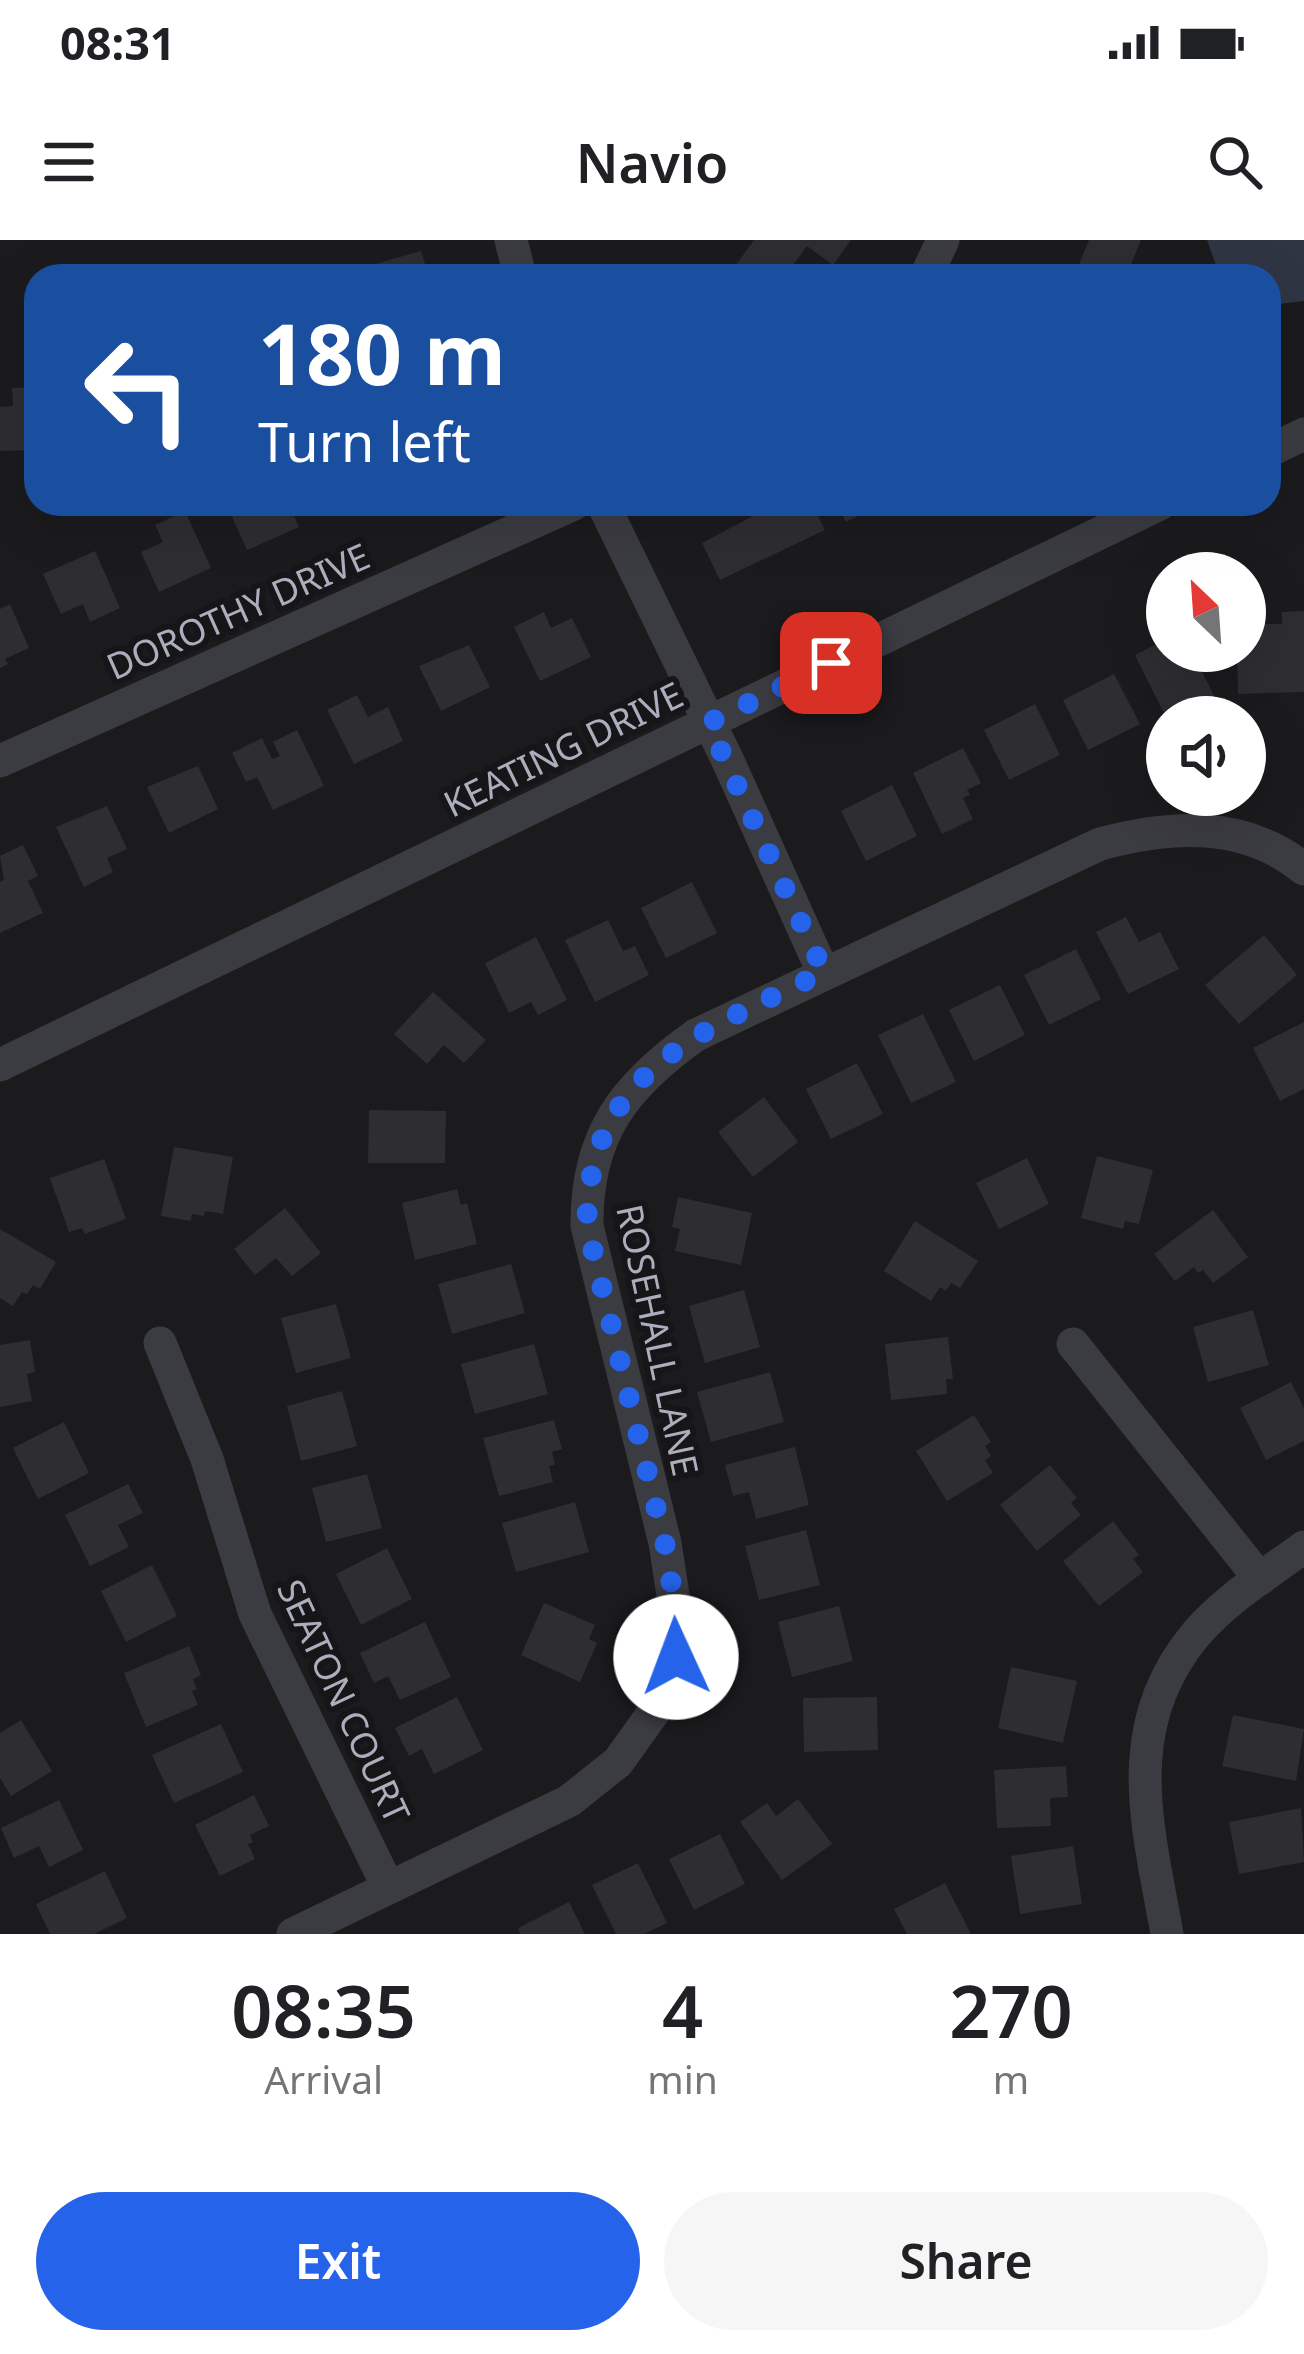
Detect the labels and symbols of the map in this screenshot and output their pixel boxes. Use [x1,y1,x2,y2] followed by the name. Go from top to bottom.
[99,531,377,691] street label: DOROTHY DRIVE
[1146,552,1266,672] north arrow
[780,612,882,714] pin
[435,670,691,828] street label: KEATING DRIVE
[605,1200,711,1480] street label: ROSEHALL LANE
[266,1571,422,1831] street label: SEATON COURT
[613,1594,739,1720] position arrow

